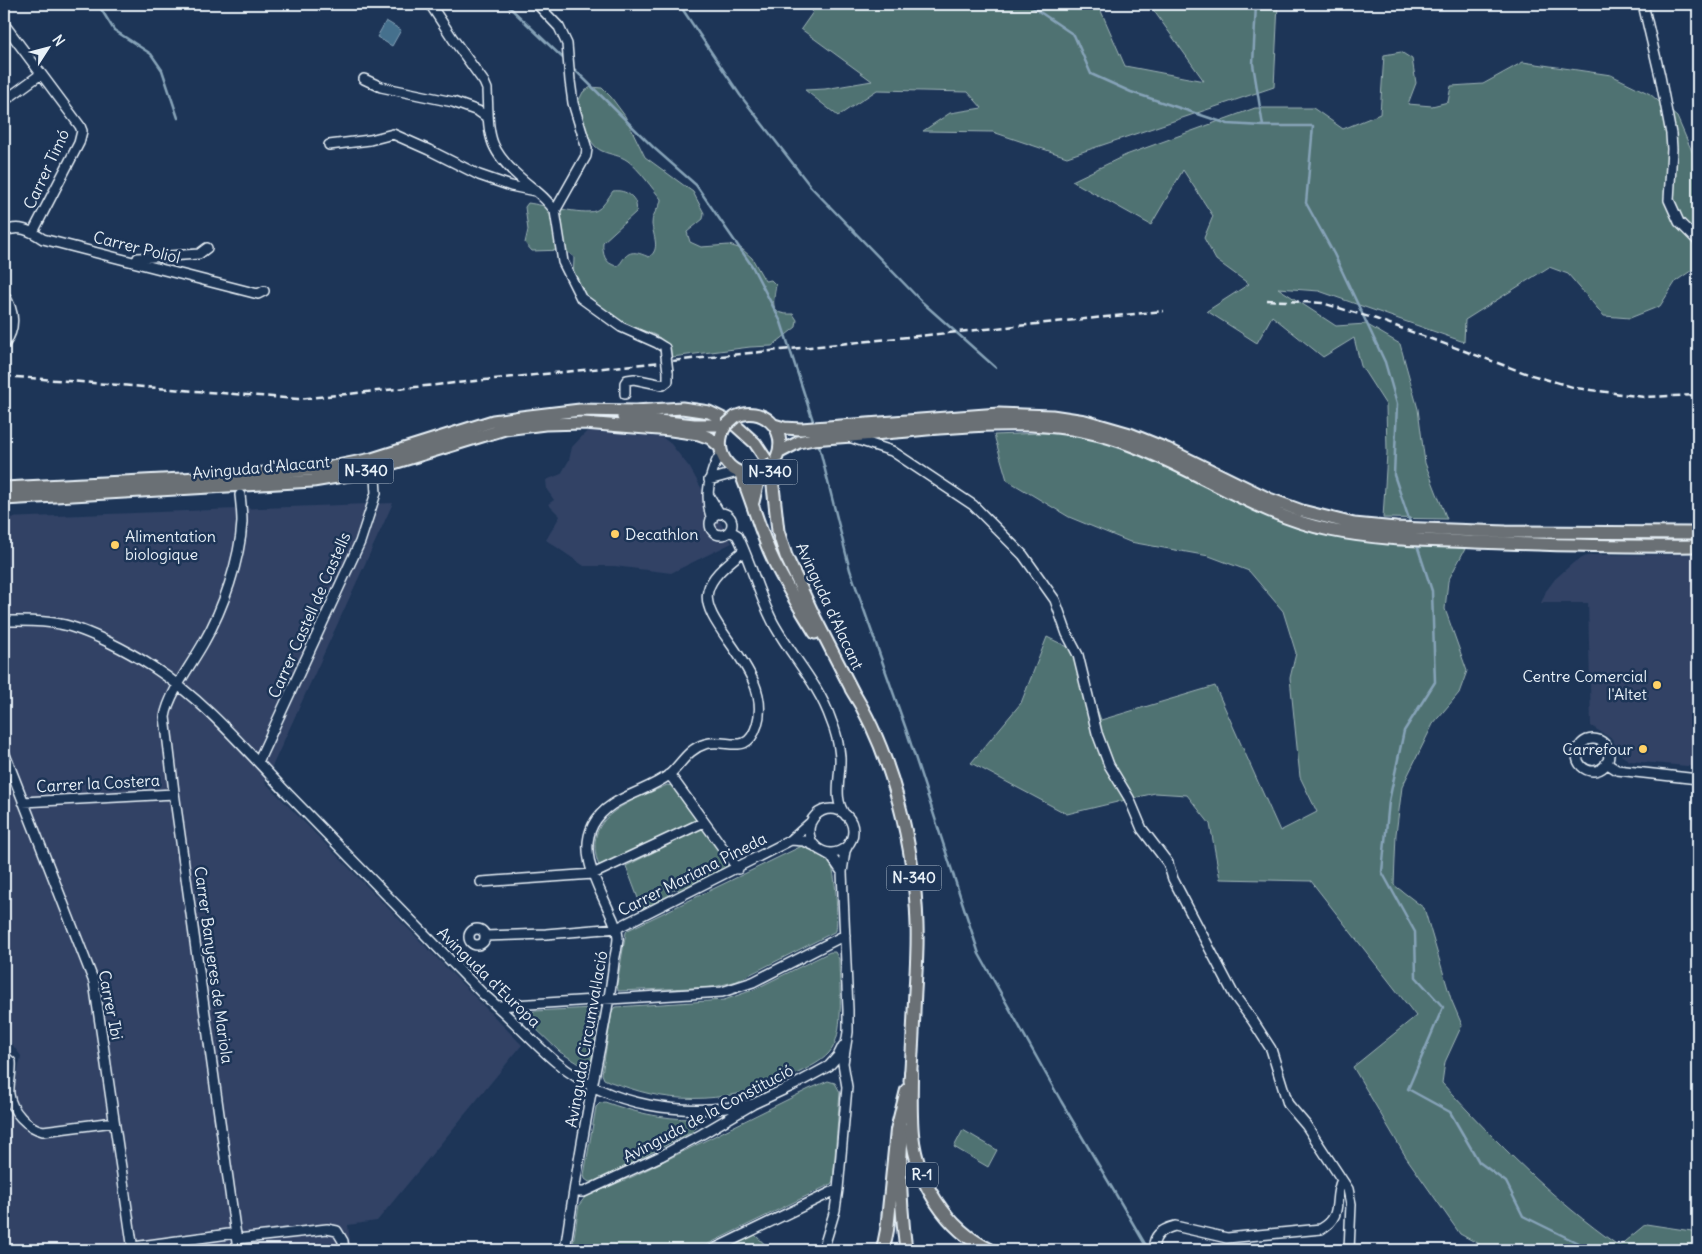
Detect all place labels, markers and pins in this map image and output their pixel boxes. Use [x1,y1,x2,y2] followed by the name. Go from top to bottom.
[625,524,699,544] place label: Decathlon
[125,526,216,564] place label: Alimentation biologique
[609,528,621,540] marker: Decathlon
[109,539,121,551] marker: Alimentation biologique
[1522,666,1648,704] place label: Centre Comercial l'Altet
[1651,679,1663,691] marker: Centre Comercial l'Altet
[1562,739,1633,759] place label: Carrefour
[1637,743,1649,755] marker: Carrefour

